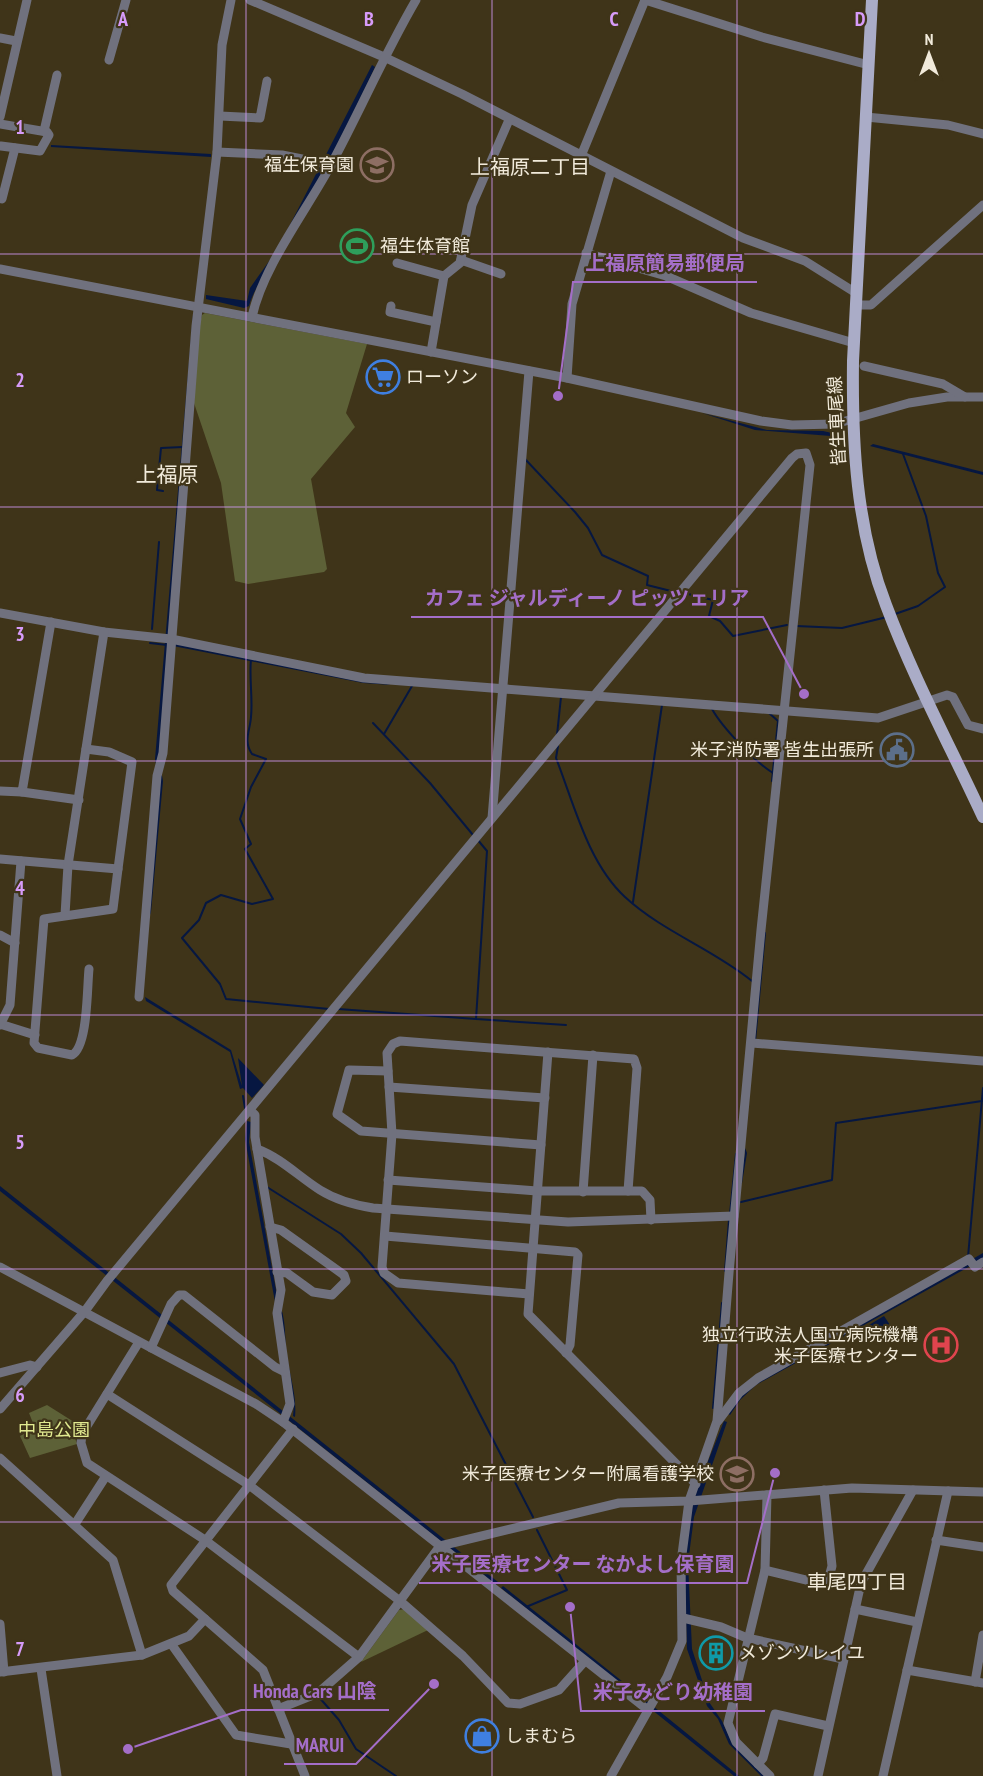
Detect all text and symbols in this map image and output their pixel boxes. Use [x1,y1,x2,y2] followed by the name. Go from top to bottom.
[117,6,129,32] text: A
[364,6,374,32] text: B
[609,6,619,32] text: C
[855,6,866,32] text: D
[899,24,959,84] north arrow
[925,29,933,49] text: N
[15,114,25,140] text: 1
[359,147,395,183] school or university icon: 福生保育園
[264,153,354,176] place label: 福生保育園
[470,154,590,180] district label: 上福原二丁目
[339,228,375,264] sports icon: 福生体育館
[380,234,470,257] place label: 福生体育館
[573,244,757,282] callout: 上福原簡易郵便局
[585,250,745,276] text: 上福原簡易郵便局
[365,359,401,395] supermarket icon: ローソン
[406,365,478,388] place label: ローソン
[15,367,25,393] text: 2
[823,375,850,467] street label: 皆生車尾線
[136,461,199,488] district label: 上福原
[411,579,763,617] callout: カフェ ジャルディーノ ピッツェリア
[425,585,749,611] text: カフェ ジャルディーノ ピッツェリア
[15,621,25,647] text: 3
[879,732,915,768] public building icon: 米子消防署 皆生出張所
[690,738,874,761] place label: 米子消防署 皆生出張所
[15,875,25,901] text: 4
[15,1129,25,1155] text: 5
[702,1323,918,1367] place label: 独立行政法人国立病院機構 米子医療センター
[923,1327,959,1363] hospital icon: 独立行政法人国立病院機構 米子医療センター
[15,1382,25,1408] text: 6
[18,1418,90,1441] park label: 中島公園
[719,1456,755,1492] school or university icon: 米子医療センター附属看護学校
[462,1462,714,1485] place label: 米子医療センター附属看護学校
[419,1545,747,1583] callout: 米子医療センター なかよし保育園
[431,1551,735,1577] text: 米子医療センター なかよし保育園
[807,1569,907,1595] district label: 車尾四丁目
[698,1635,734,1671] building icon: メゾンソレイユ
[15,1636,25,1662] text: 7
[739,1641,865,1664] place label: メゾンソレイユ
[241,1672,389,1710] callout: Honda Cars 山陰
[581,1673,765,1711] callout: 米子みどり幼稚園
[253,1678,377,1704] text: Honda Cars 山陰
[593,1679,753,1705] text: 米子みどり幼稚園
[464,1718,500,1754] shop icon: しまむら
[505,1724,577,1747] place label: しまむら
[284,1726,356,1764] callout: MARUI
[296,1732,344,1758] text: MARUI

